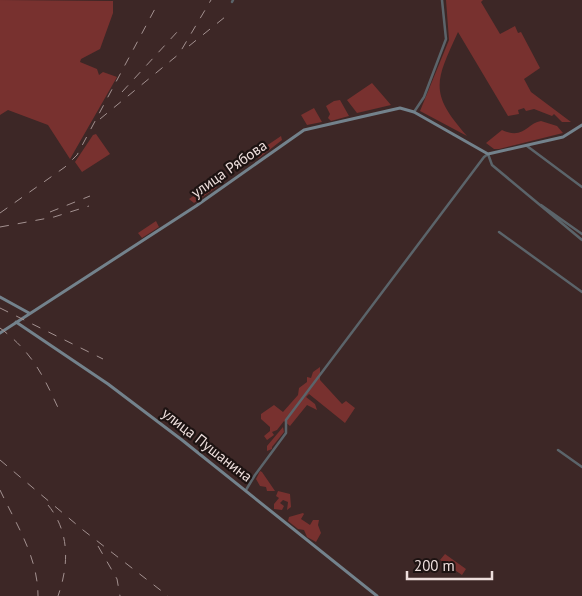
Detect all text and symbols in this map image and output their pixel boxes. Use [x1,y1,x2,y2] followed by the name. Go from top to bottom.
[187,135,270,202] street label: улица Рябова
[158,403,256,486] street label: улица Пушанина
[407,548,492,580] scale bar
[414,556,455,575] text: 200 m

